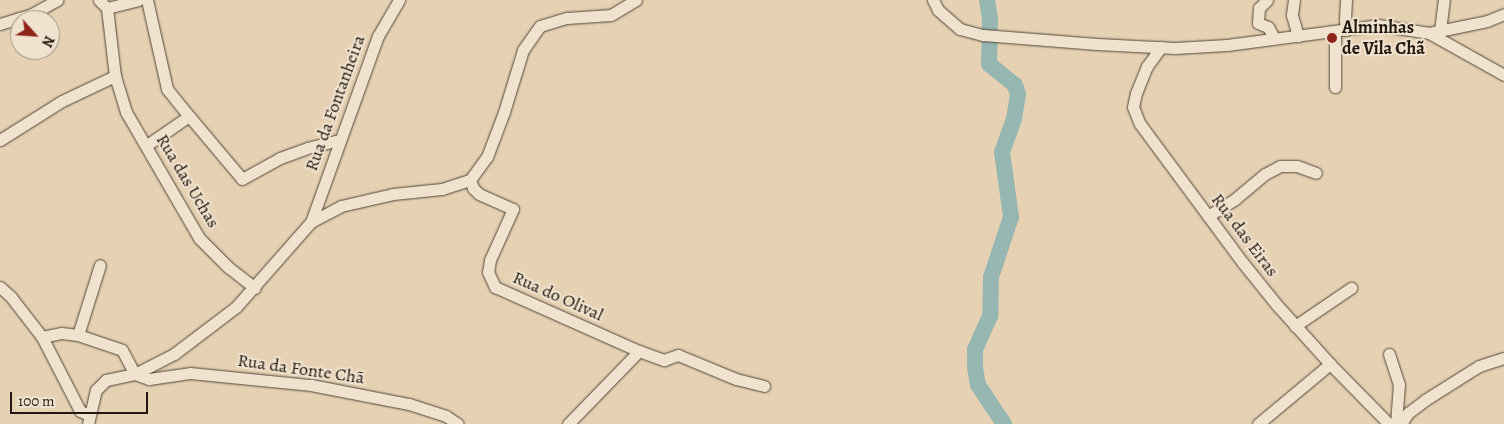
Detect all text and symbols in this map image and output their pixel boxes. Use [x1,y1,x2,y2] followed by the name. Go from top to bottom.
[10,10,60,60] north arrow
[1342,17,1425,59] place label: Alminhas de Vila Chã
[300,32,370,174] street label: Rua da Fontanheira
[1326,32,1338,44] marker: Alminhas de Vila Chã
[37,33,59,50] text: N
[152,130,224,232] street label: Rua das Uchas
[1207,189,1283,281] street label: Rua das Eiras
[509,266,607,326] street label: Rua do Olival
[236,349,366,389] street label: Rua da Fonte Chã
[12,382,150,414] scale bar
[18,391,55,411] text: 100 m

